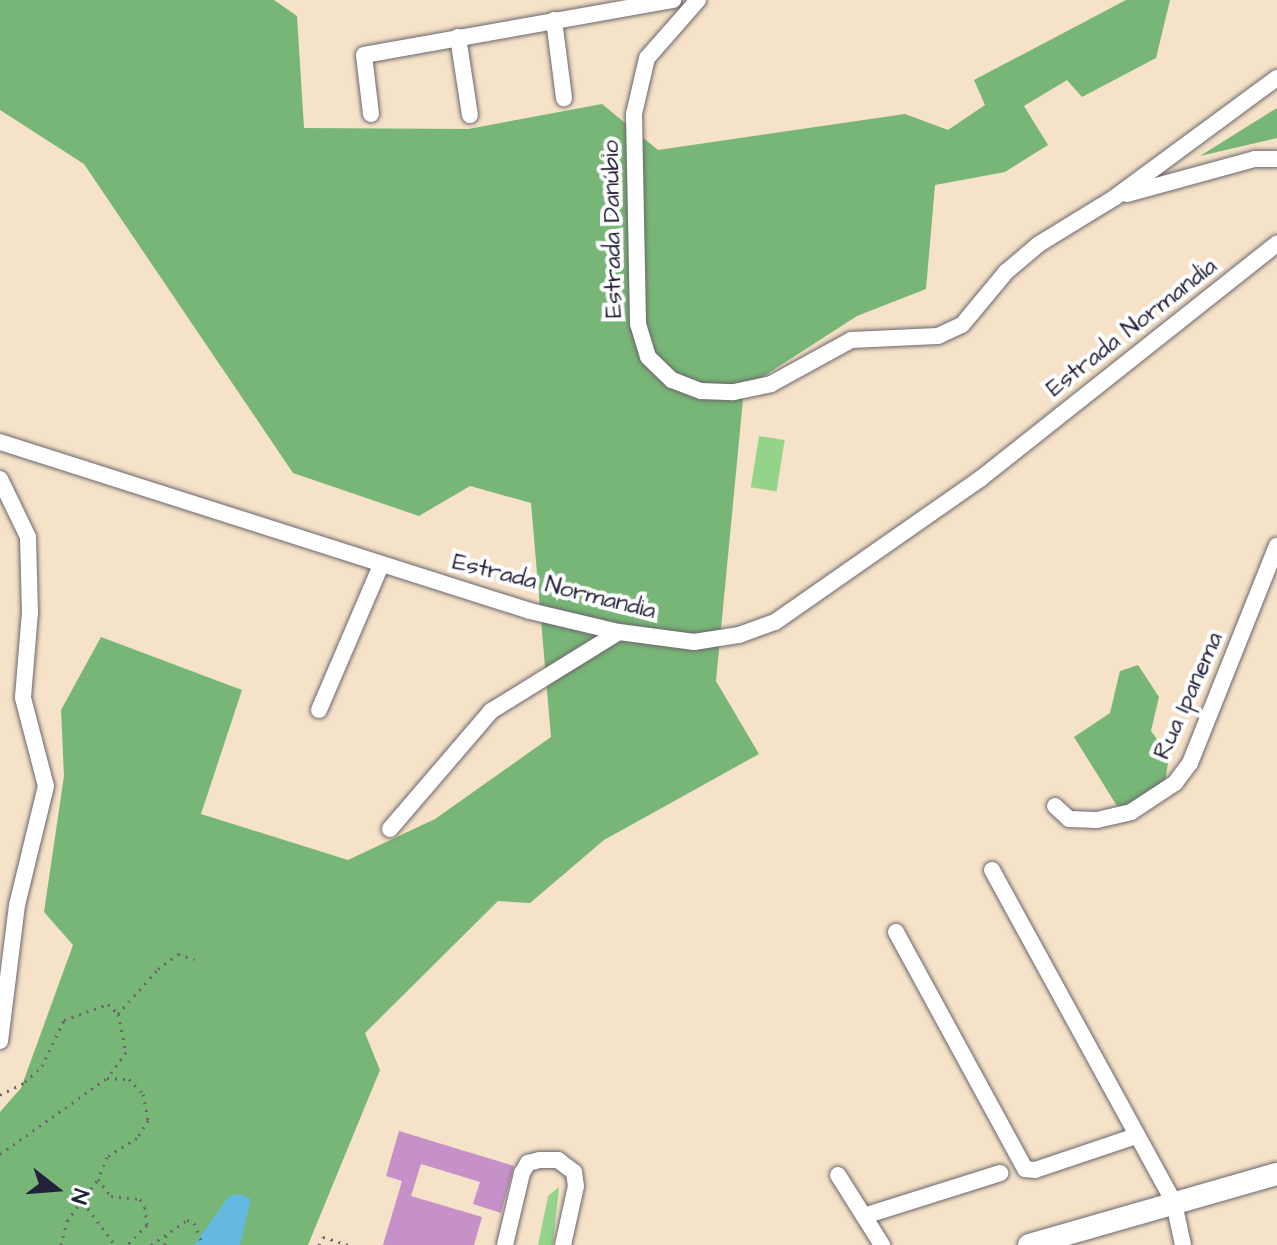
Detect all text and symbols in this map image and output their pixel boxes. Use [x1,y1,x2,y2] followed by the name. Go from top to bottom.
[597,140,629,318] street label: Estrada Danúbio
[1041,253,1223,403] street label: Estrada Normandia
[449,548,659,626] street label: Estrada Normandia
[1148,628,1230,764] street label: Rua Ipanema
[16,1149,96,1229] north arrow
[63,1185,96,1207] text: N

